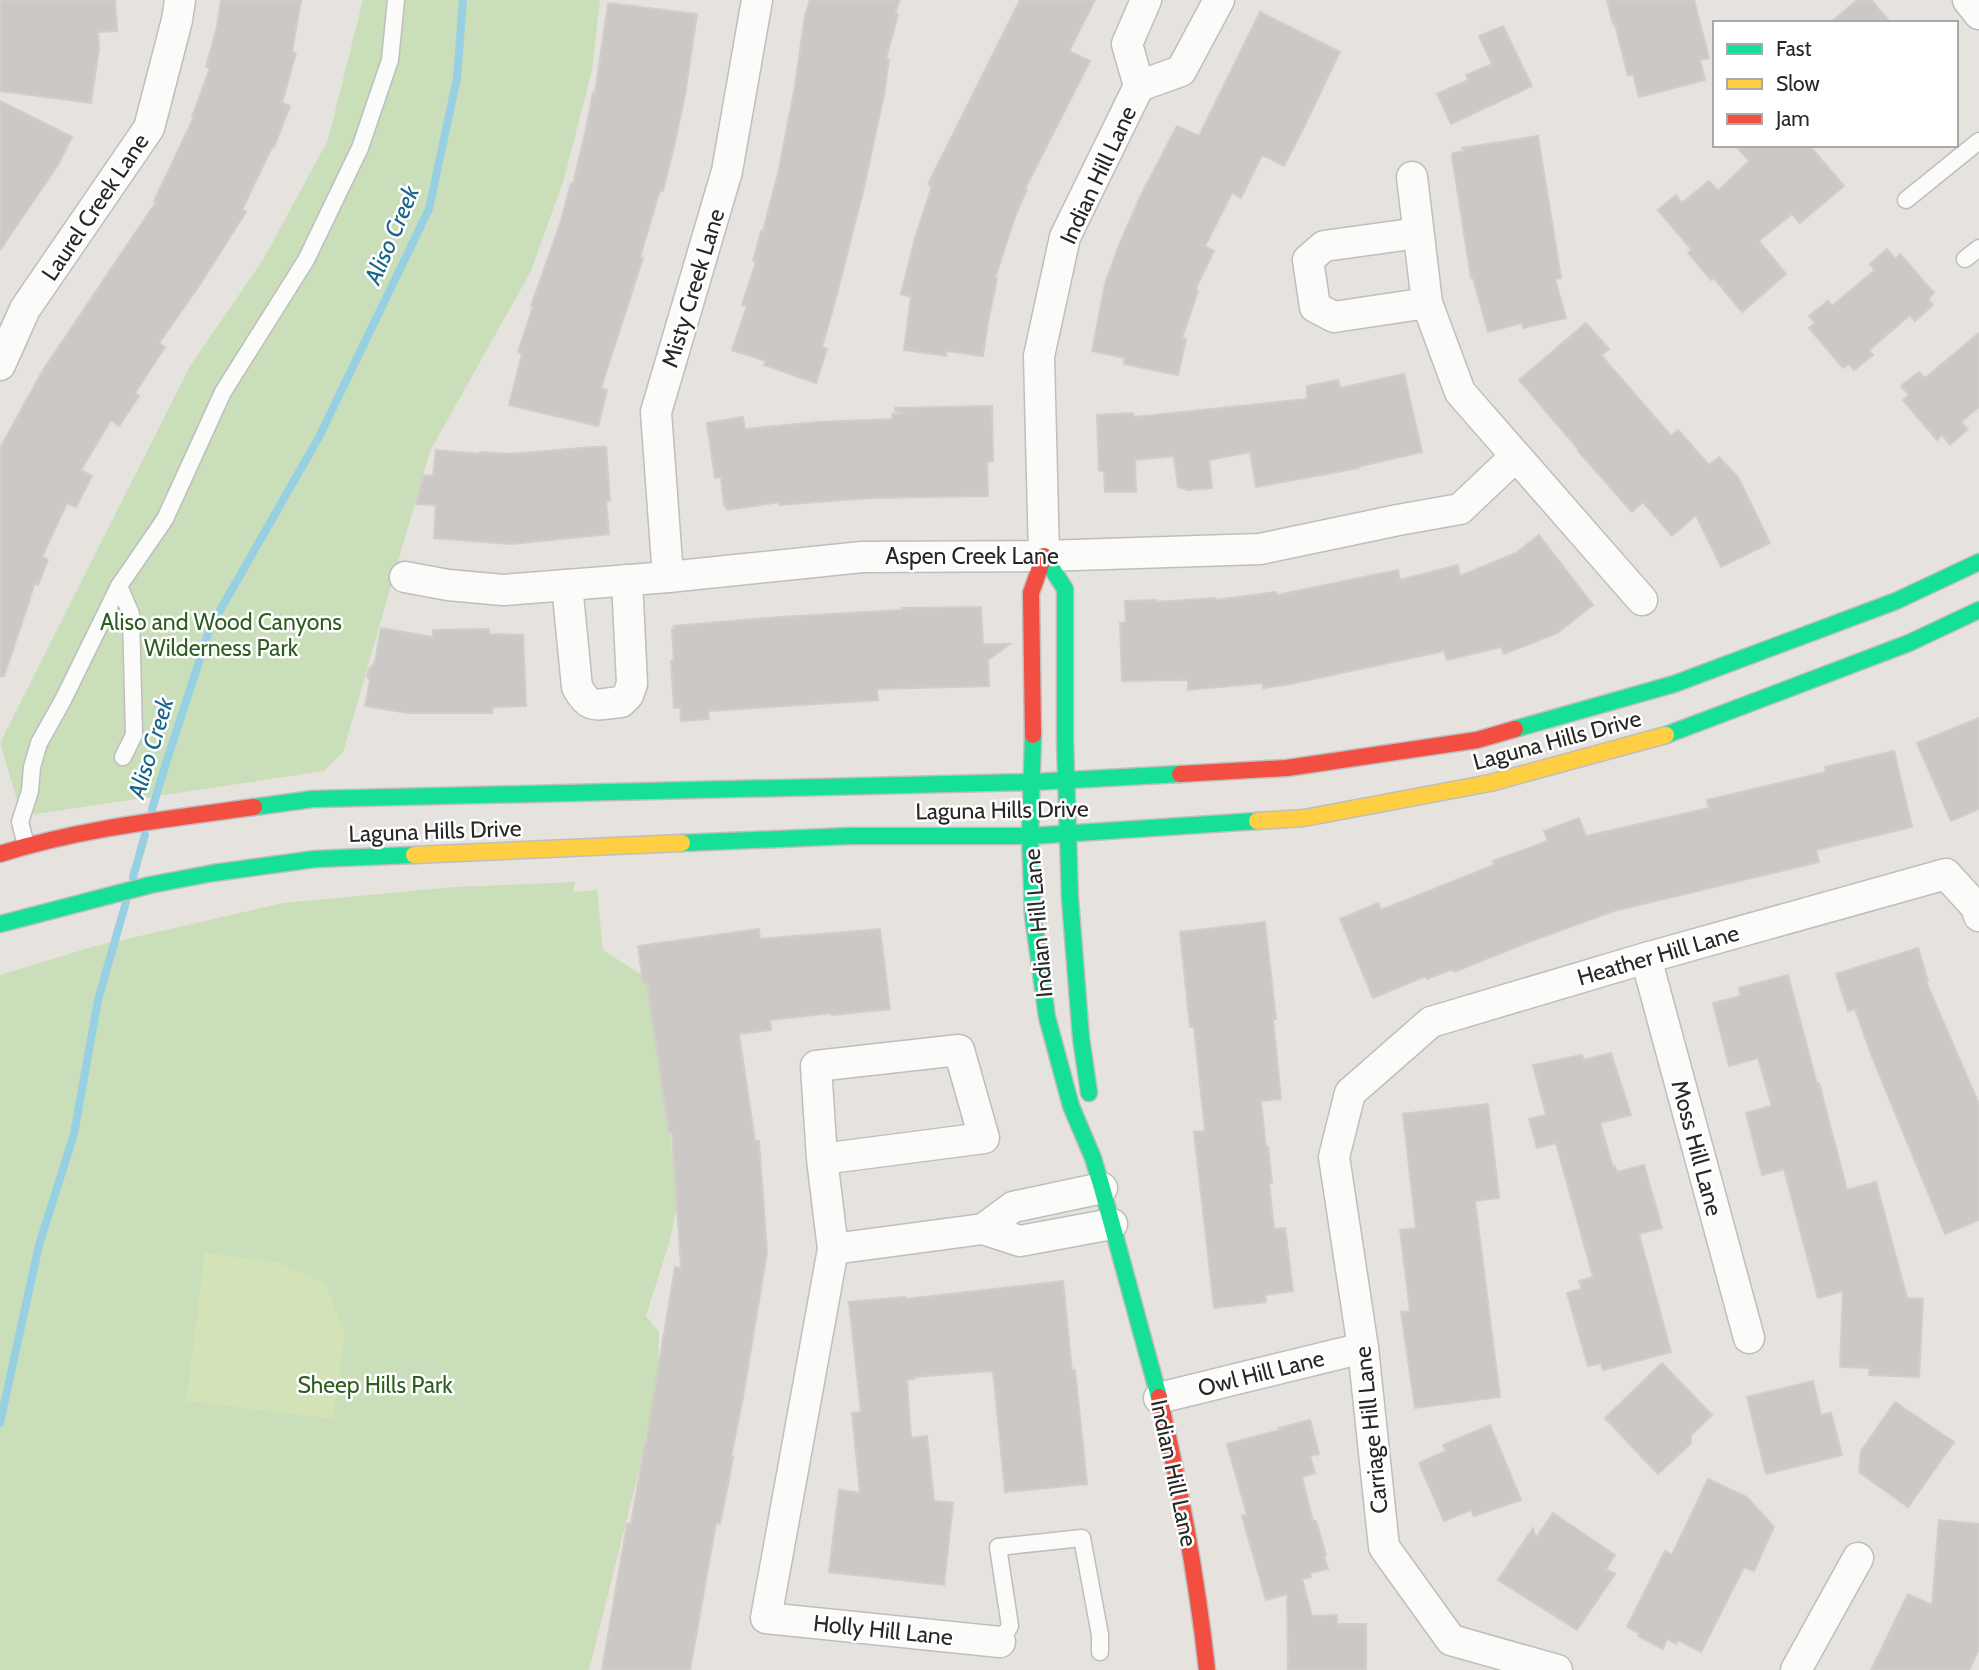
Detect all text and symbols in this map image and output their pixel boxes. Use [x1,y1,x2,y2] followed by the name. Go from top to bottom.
[1713,21,1958,147] legend
[1776,36,1812,61] text: Fast
[1776,71,1820,96] text: Slow
[1054,101,1142,249] street label: Indian Hill Lane
[1775,106,1810,131] text: Jam
[36,128,155,286] street label: Laurel Creek Lane
[358,181,425,289] water label: Aliso Creek
[656,205,731,371] street label: Misty Creek Lane
[885,542,1059,570] street label: Aspen Creek Lane
[100,608,342,662] park label: Aliso and Wood Canyons Wilderness Park
[121,693,180,803] water label: Aliso Creek
[1470,704,1644,776] street label: Laguna Hills Drive
[915,794,1089,826] street label: Laguna Hills Drive
[348,814,522,848] street label: Laguna Hills Drive
[1018,847,1058,999] street label: Indian Hill Lane
[1574,918,1742,991] street label: Heather Hill Lane
[1665,1077,1729,1219] street label: Moss Hill Lane
[1195,1344,1327,1402] street label: Owl Hill Lane
[1348,1345,1394,1515] street label: Carriage Hill Lane
[297,1371,453,1399] park label: Sheep Hills Park
[1145,1397,1203,1549] street label: Indian Hill Lane
[812,1609,954,1651] street label: Holly Hill Lane

